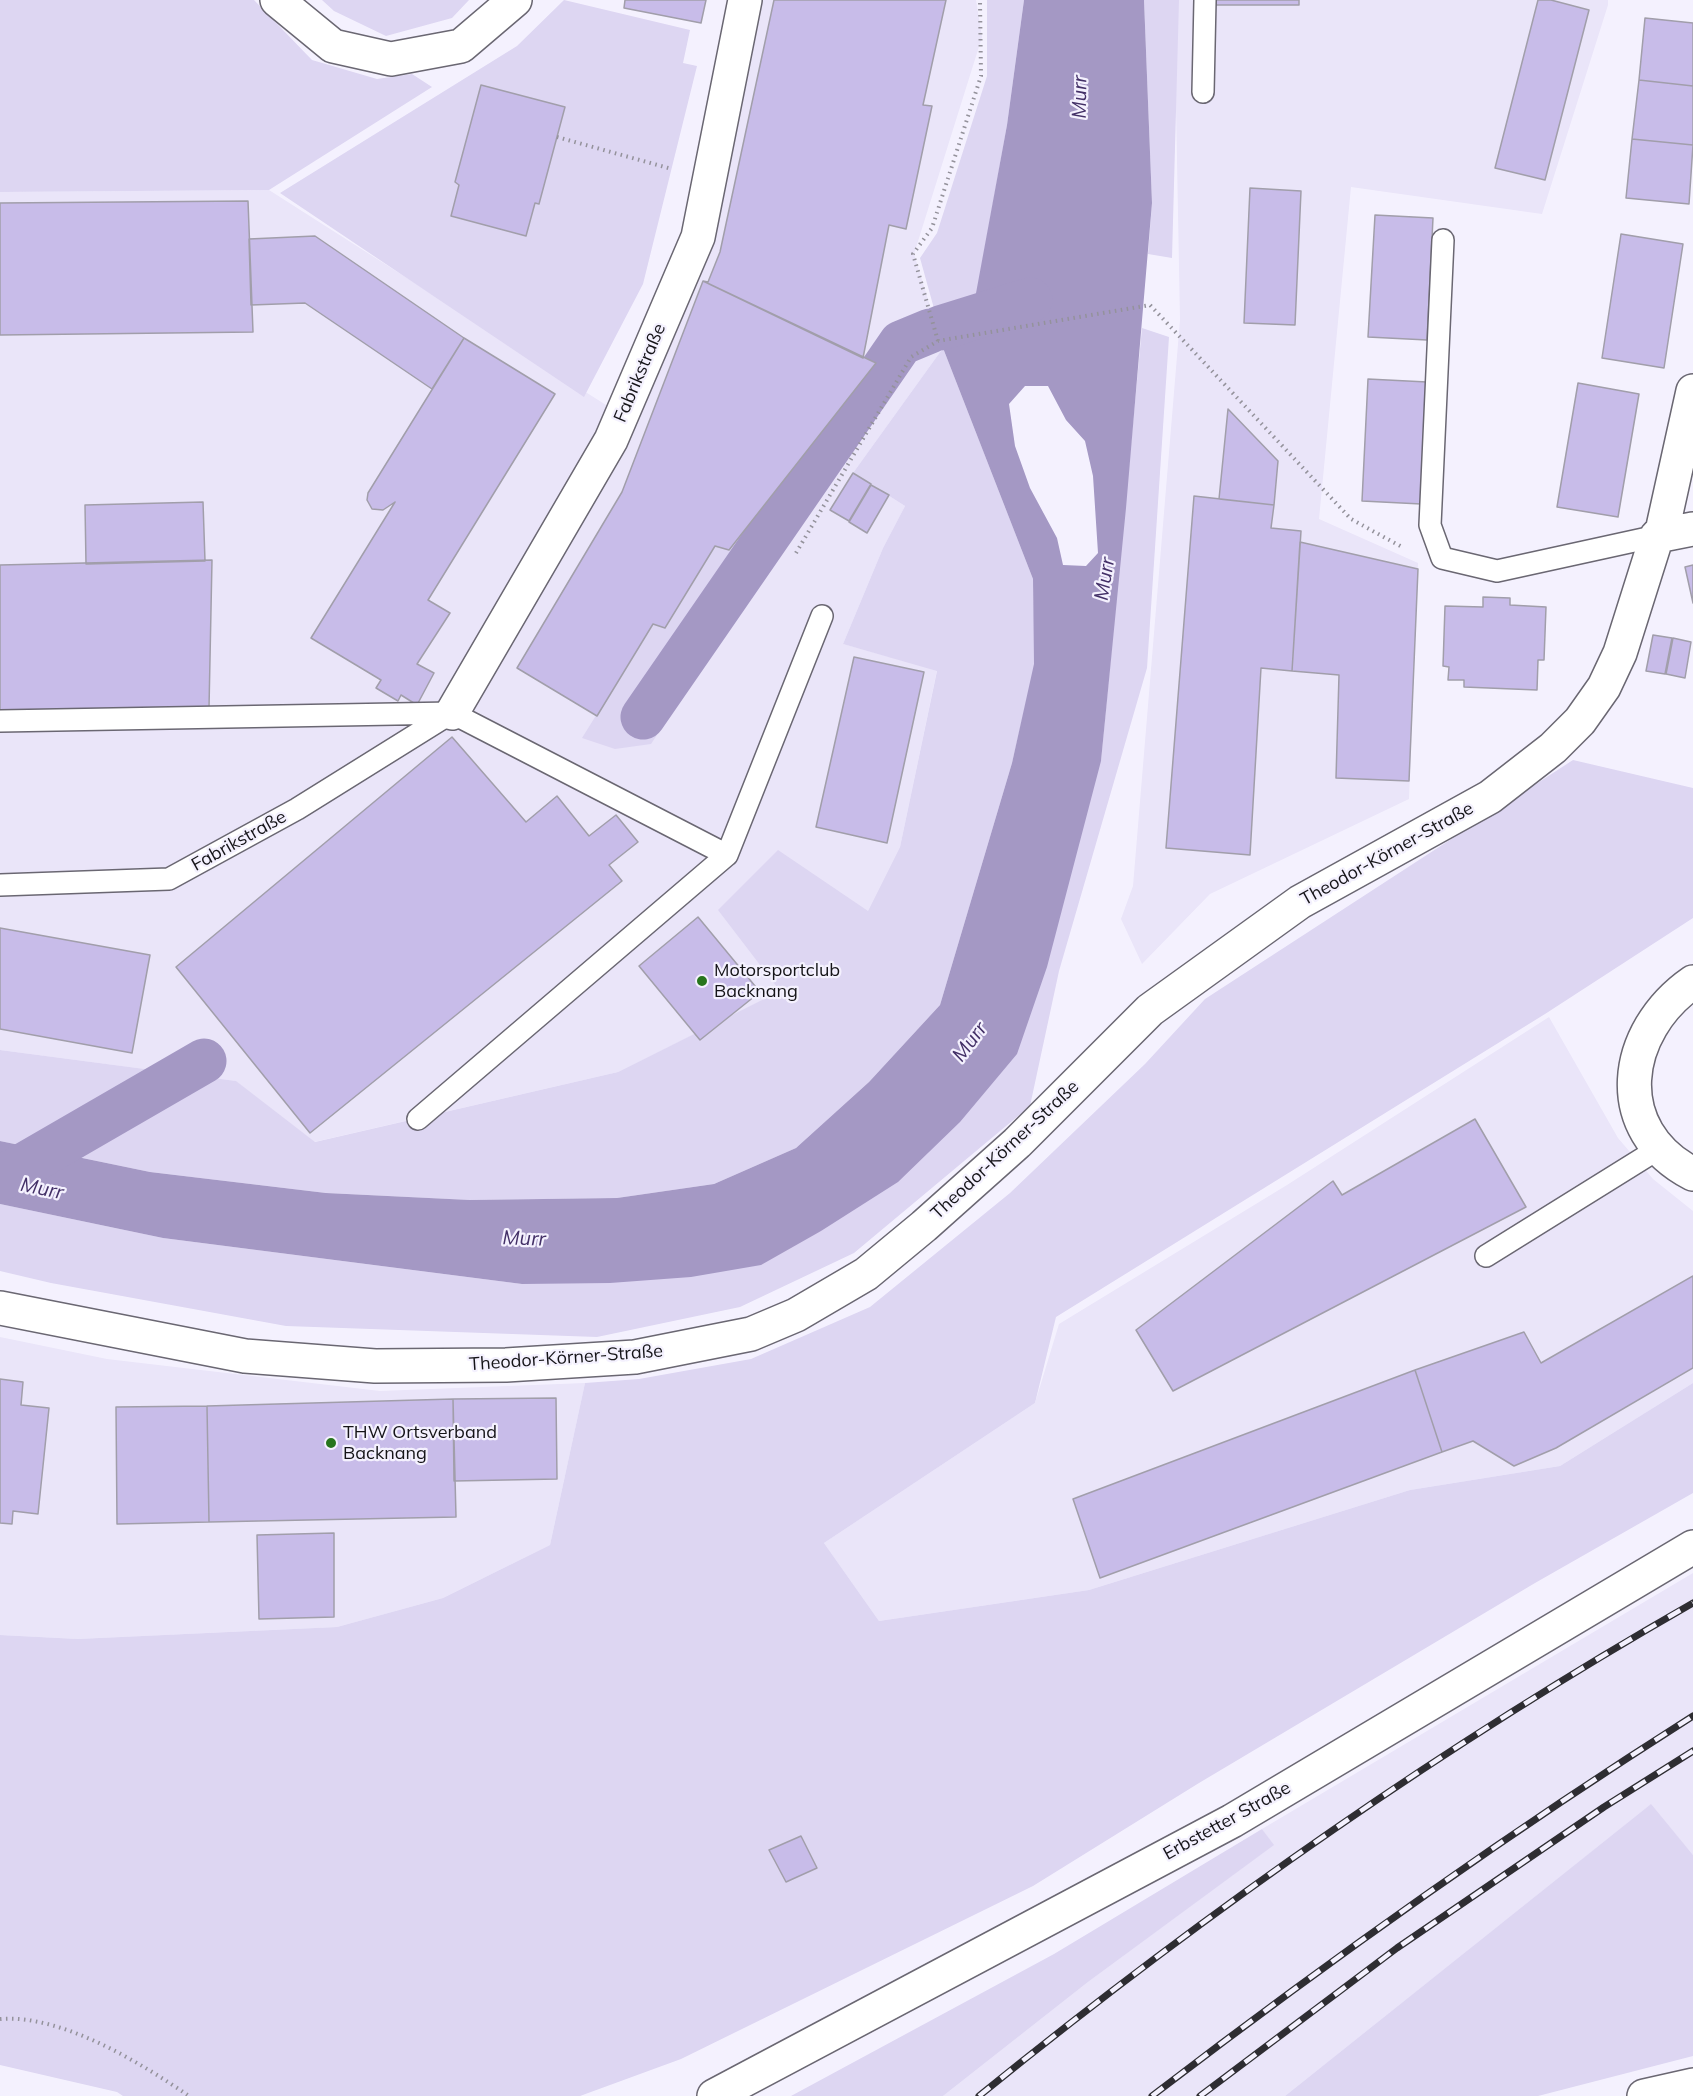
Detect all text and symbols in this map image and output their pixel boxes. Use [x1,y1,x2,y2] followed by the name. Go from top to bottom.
[1068,75,1092,119] water label: Murr
[610,321,670,425] street label: Fabrikstraße
[1090,556,1120,602] water label: Murr
[1297,797,1477,911] street label: Theodor-Körner-Straße
[188,806,290,876] street label: Fabrikstraße
[714,960,840,1002] place label: Motorsportclub Backnang
[695,974,709,988] marker: Motorsportclub Backnang
[947,1018,993,1066] water label: Murr
[927,1076,1083,1224] street label: Theodor-Körner-Straße
[18,1173,66,1205] water label: Murr
[502,1226,546,1252] water label: Murr
[468,1340,664,1376] street label: Theodor-Körner-Straße
[343,1422,497,1464] place label: THW Ortsverband Backnang
[324,1436,338,1450] marker: THW Ortsverband Backnang
[1160,1777,1294,1865] street label: Erbstetter Straße

